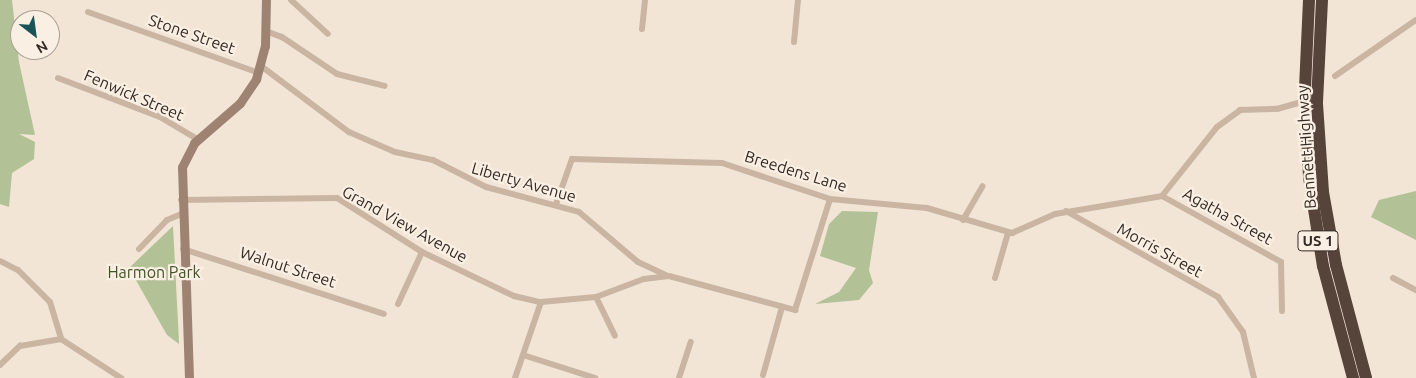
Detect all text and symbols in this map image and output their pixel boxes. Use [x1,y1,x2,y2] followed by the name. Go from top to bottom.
[10,10,60,60] north arrow
[146,10,238,58] street label: Stone Street
[33,38,51,57] text: N
[81,65,187,125] street label: Fenwick Street
[1292,84,1320,210] street label: Bennett Highway
[742,146,850,196] street label: Breedens Lane
[470,158,578,206] street label: Liberty Avenue
[339,182,471,266] street label: Grand View Avenue
[1180,183,1276,249] street label: Agatha Street
[1114,219,1206,281] street label: Morris Street
[1297,228,1339,254] road number: US 1
[238,242,338,292] street label: Walnut Street
[107,262,201,282] park label: Harmon Park

